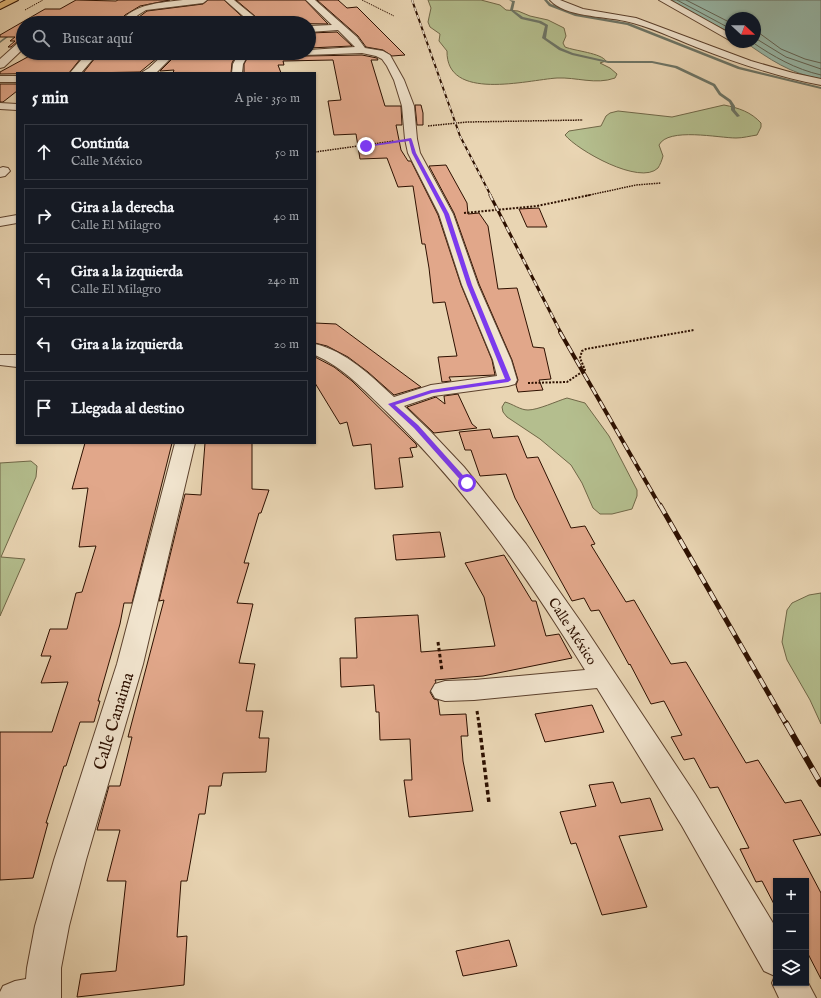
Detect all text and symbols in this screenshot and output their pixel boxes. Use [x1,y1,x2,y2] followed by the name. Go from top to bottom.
[725,12,761,48] north arrow
[16,16,316,60] search box
[30,27,52,49] icon: search
[62,29,132,48] text: Buscar aquí
[32,88,69,109] text: 5 min
[235,90,300,107] text: A pie · 350 m
[71,134,129,153] text: Continúa
[357,137,375,155] route end
[33,141,55,163] icon: ahead
[275,144,299,161] text: 50 m
[71,153,142,170] text: Calle México
[71,198,174,217] text: Gira a la derecha
[33,205,55,227] icon: right
[273,208,299,225] text: 40 m
[71,217,161,234] text: Calle El Milagro
[71,262,183,281] text: Gira a la izquierda
[33,269,55,291] icon: left
[267,272,299,289] text: 240 m
[71,281,161,298] text: Calle El Milagro
[33,333,55,355] icon: left
[71,335,183,354] text: Gira a la izquierda
[274,336,299,353] text: 20 m
[33,397,55,419] icon: arrive
[71,399,184,418] text: Llegada al destino
[458,474,476,492] route start
[544,594,601,669] street label: Calle México
[90,669,139,773] street label: Calle Canaima
[773,878,809,986] map controls
[773,878,809,914] button: +
[773,914,809,950] button: −
[773,950,809,986] button: layers

